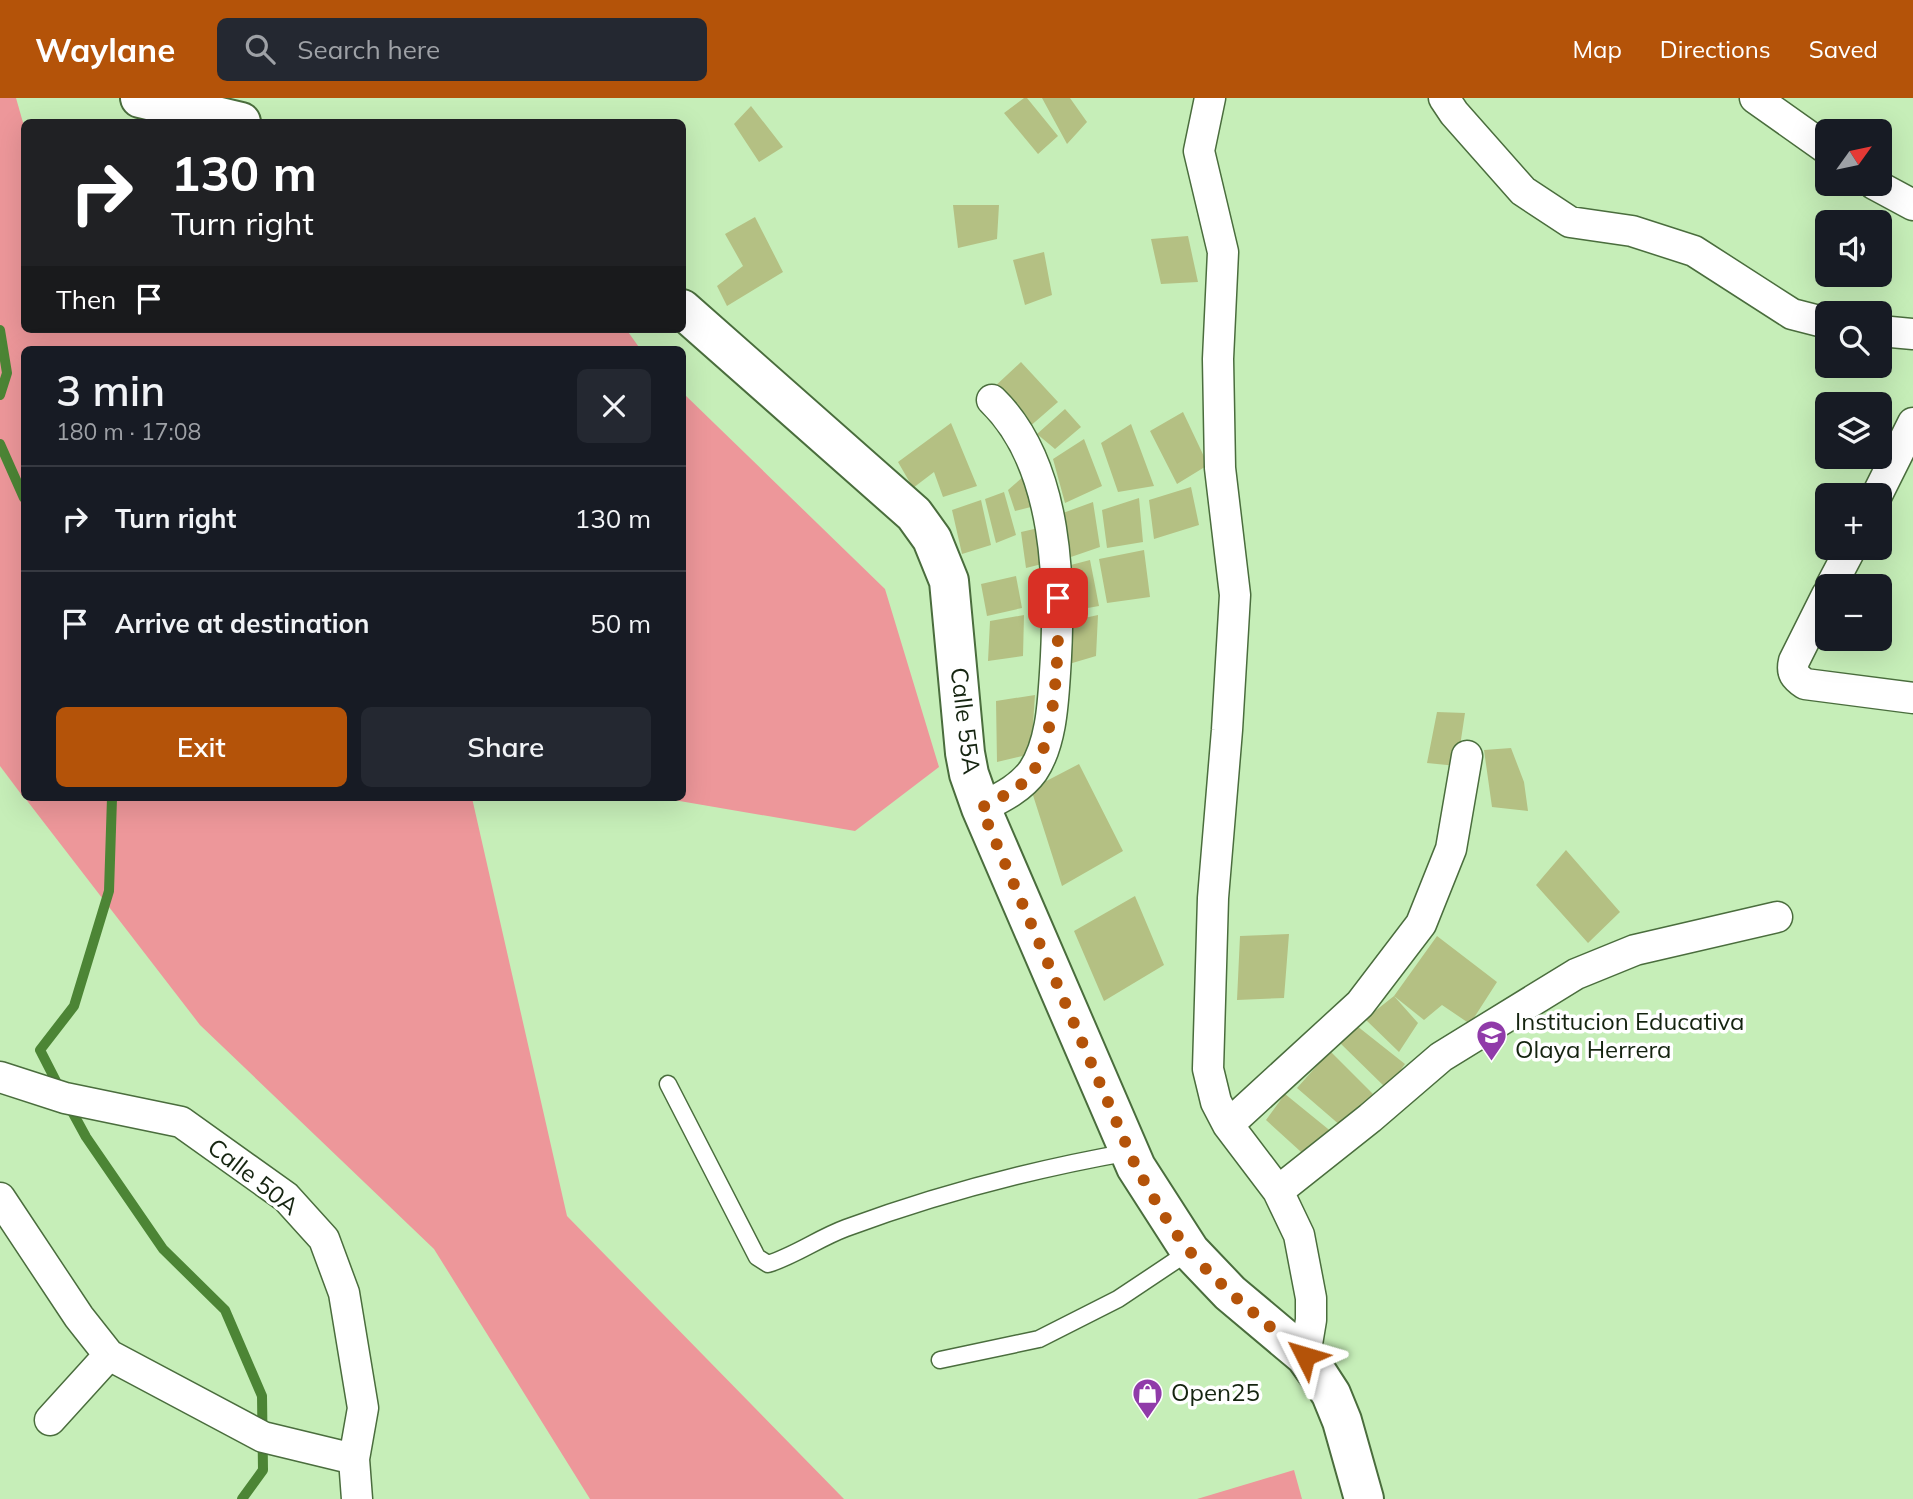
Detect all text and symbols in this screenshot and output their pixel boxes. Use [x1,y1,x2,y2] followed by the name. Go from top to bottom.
[217,18,707,81] search box
[35,29,175,70] text: Waylane
[241,30,279,68] icon: search
[297,33,440,66] text: Search here
[1572,34,1622,64] text: Map
[1660,34,1771,64] text: Directions
[1809,34,1878,64] text: Saved
[1815,119,1892,196] north arrow
[1815,119,1892,651] map controls
[171,142,317,203] text: 130 m
[56,147,147,238] icon: right
[171,203,314,243] text: Turn right
[1815,210,1892,287] button: sound
[130,280,168,318] icon: arrive
[56,283,116,316] text: Then
[1815,301,1892,378] button: search
[56,364,165,417] text: 3 min
[577,369,651,443] button: close
[1815,392,1892,469] button: layers
[56,417,201,446] text: 180 m · 17:08
[1815,483,1892,560] button: +
[56,500,94,538] icon: right
[115,502,236,535] text: Turn right
[575,502,651,535] text: 130 m
[1028,568,1088,628] pin
[1815,574,1892,651] button: −
[1039,579,1077,617] icon: arrive
[56,605,94,643] icon: arrive
[115,607,370,640] text: Arrive at destination
[590,607,651,640] text: 50 m
[945,666,987,776] street label: Calle 55A
[56,707,347,787] button: Exit
[361,707,651,787] button: Share
[1515,1006,1745,1064] place label: Institucion Educativa Olaya Herrera
[1475,1019,1509,1063] school or university icon: Institucion Educativa Olaya Herrera
[202,1131,306,1221] street label: Calle 50A
[1268,1319,1342,1393] position arrow
[1131,1376,1165,1420] shop icon: Open25
[1171,1377,1260,1407] place label: Open25

